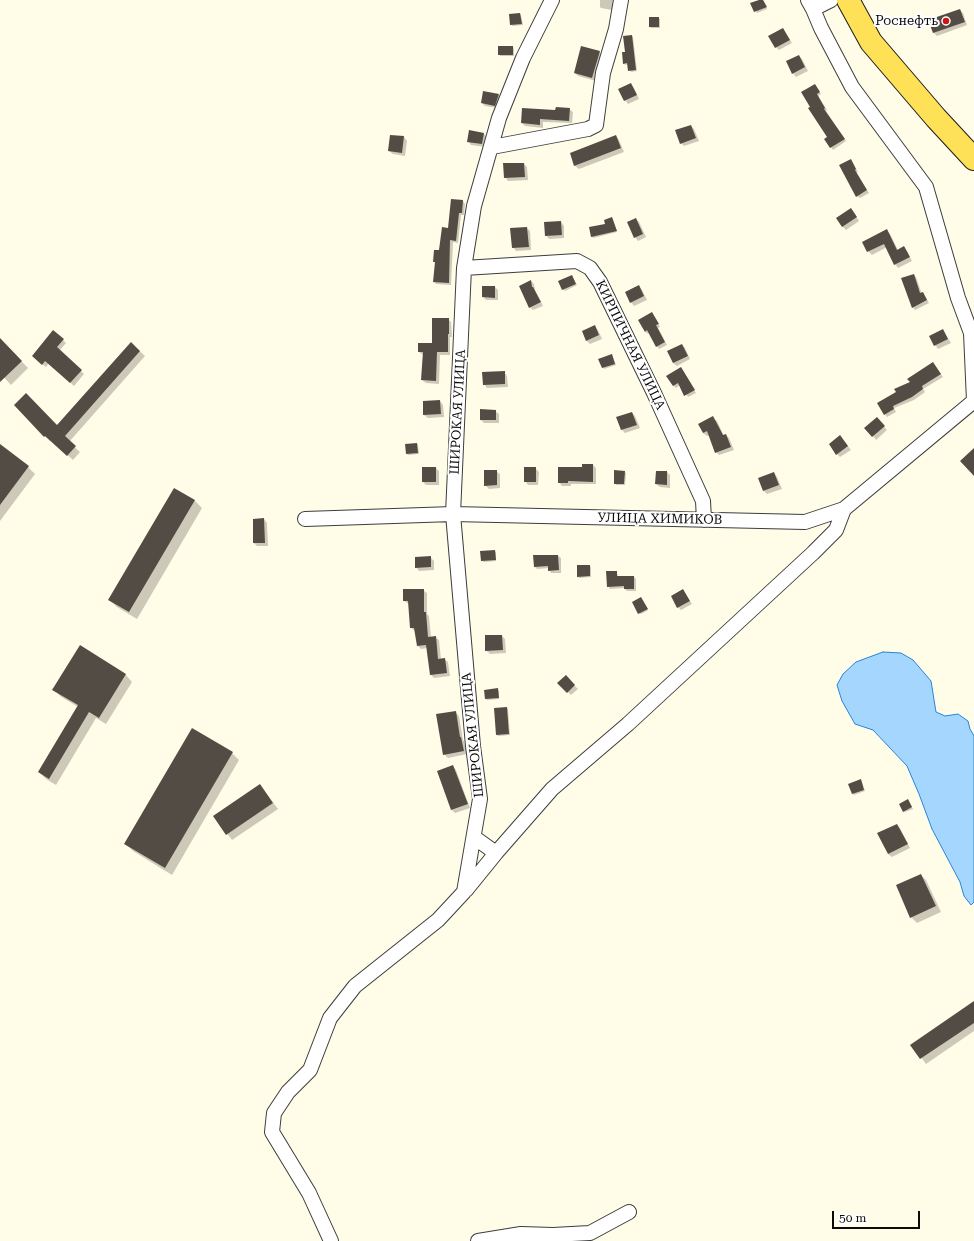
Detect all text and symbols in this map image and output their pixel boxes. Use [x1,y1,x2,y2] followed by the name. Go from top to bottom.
[875,13,938,29] place label: Роснефть
[941,16,951,26] marker: Роснефть
[592,278,668,412] street label: КИРПИЧНАЯ УЛИЦА
[447,349,469,475] street label: ШИРОКАЯ УЛИЦА
[598,510,722,528] street label: УЛИЦА ХИМИКОВ
[459,672,487,798] street label: ШИРОКАЯ УЛИЦА
[834,1203,922,1229] scale bar
[839,1211,866,1225] text: 50 m

